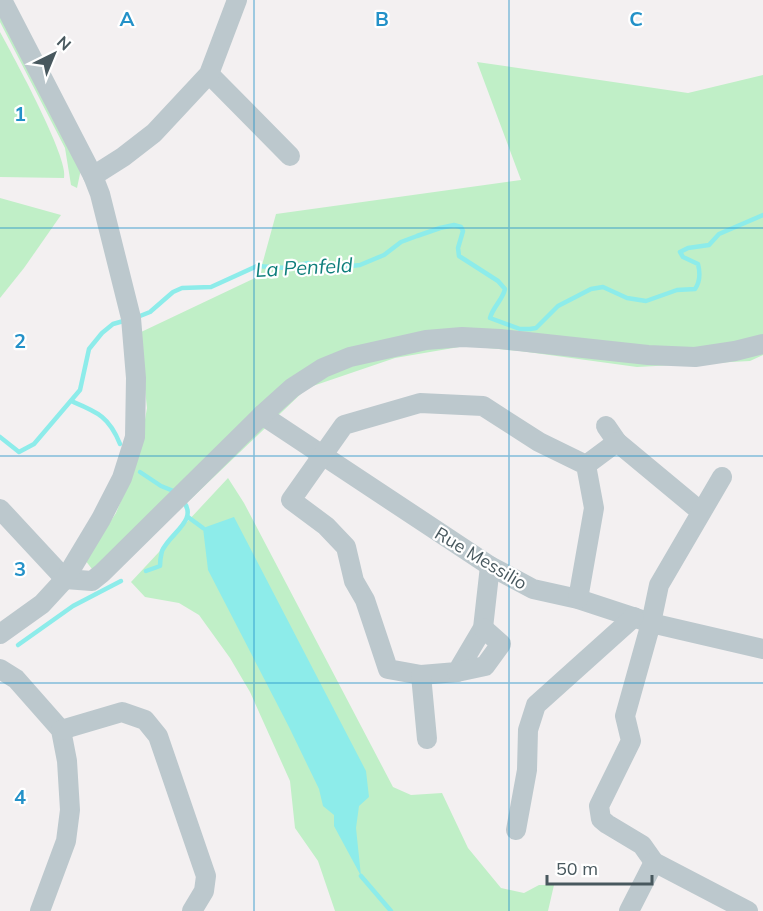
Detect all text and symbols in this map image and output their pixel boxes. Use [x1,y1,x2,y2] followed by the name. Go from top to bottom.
[120,6,135,31] text: A
[375,6,389,31] text: B
[629,6,643,31] text: C
[24,24,84,84] north arrow
[53,32,75,54] text: N
[14,101,26,126] text: 1
[255,252,353,282] water label: La Penfeld
[14,328,26,353] text: 2
[431,521,531,595] street label: Rue Messilio
[14,556,26,581] text: 3
[14,784,26,809] text: 4
[547,848,652,886] scale bar
[556,857,598,880] text: 50 m

